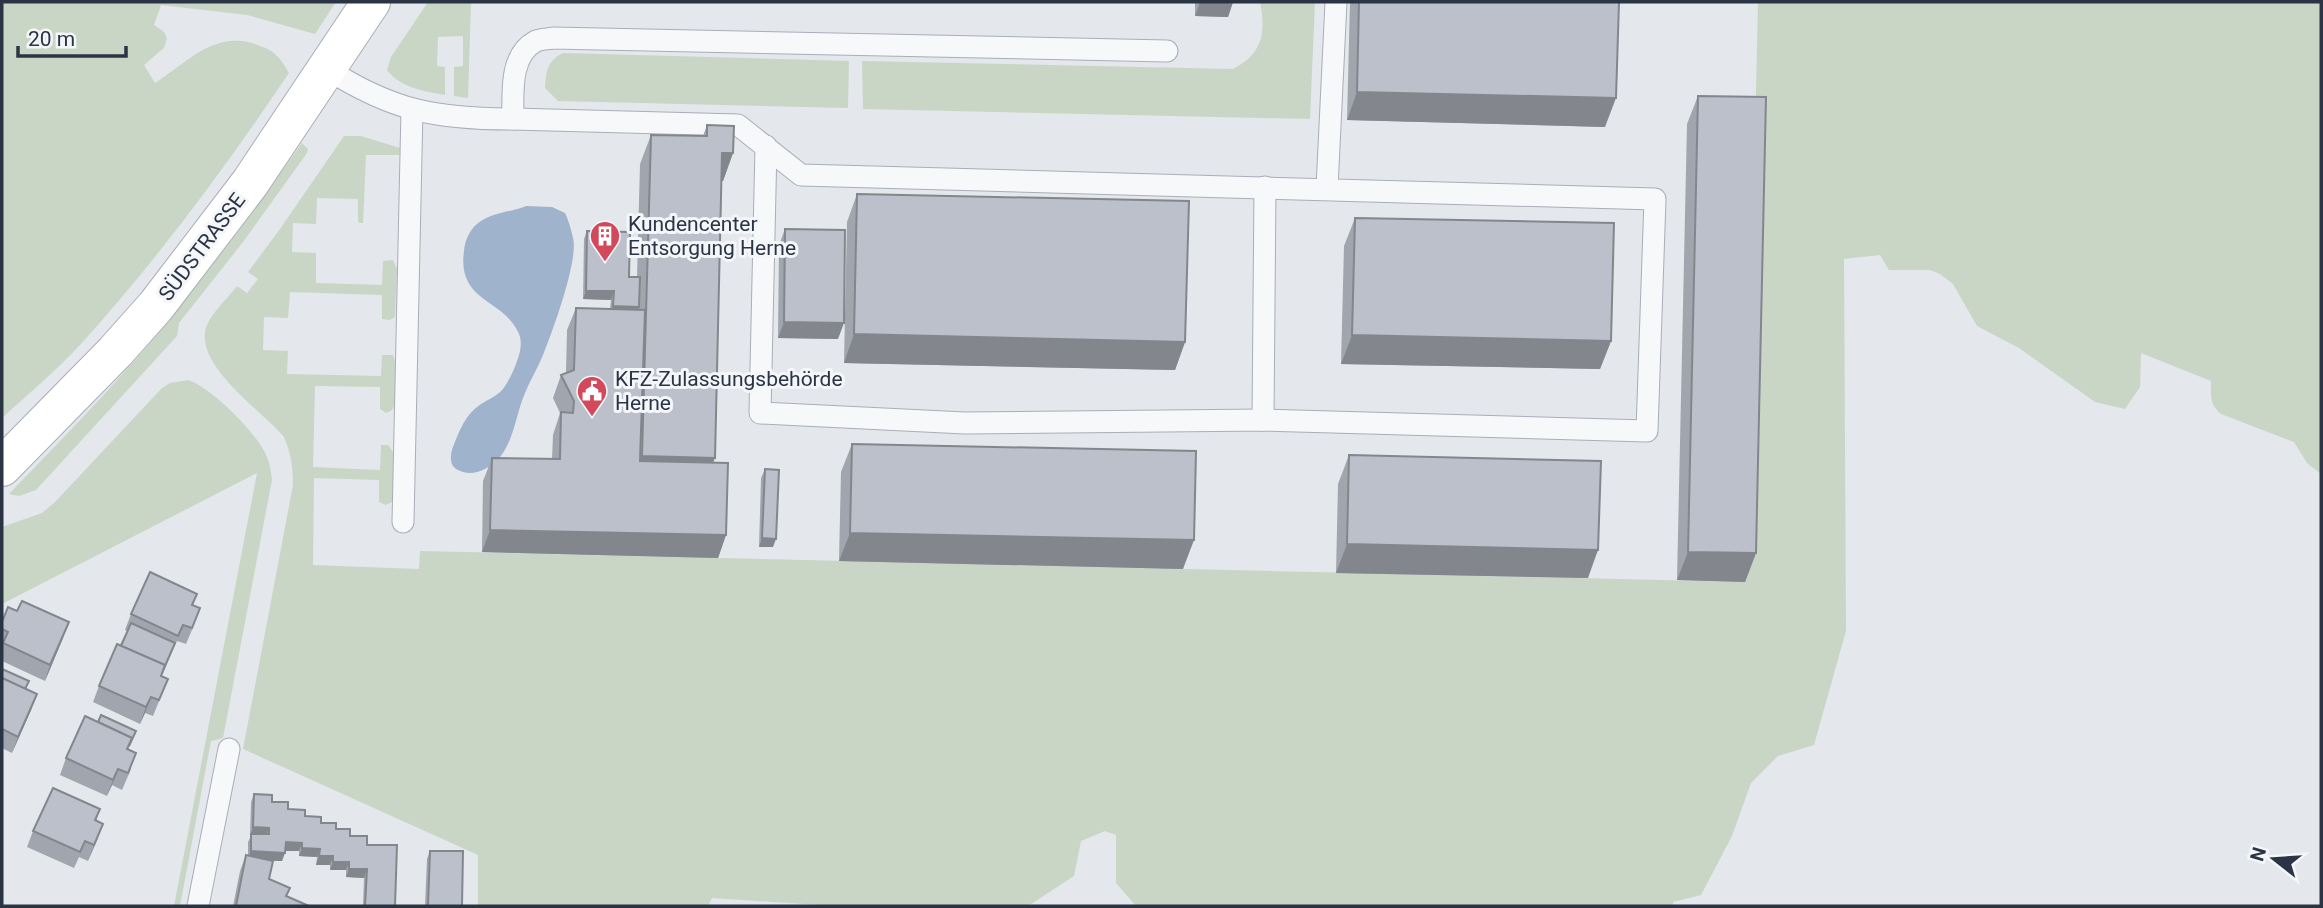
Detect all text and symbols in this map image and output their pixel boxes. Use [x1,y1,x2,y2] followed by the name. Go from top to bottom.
[18,14,126,58] scale bar
[28,27,75,51] text: 20 m
[154,188,250,305] street label: SÜDSTRASSE
[628,212,796,260] place label: Kundencenter Entsorgung Herne
[588,219,622,263] building icon: Kundencenter Entsorgung Herne
[615,367,843,415] place label: KFZ-Zulassungsbehörde Herne
[575,374,609,418] public building icon: KFZ-Zulassungsbehörde Herne
[2239,824,2309,894] north arrow
[2245,844,2271,864] text: N

